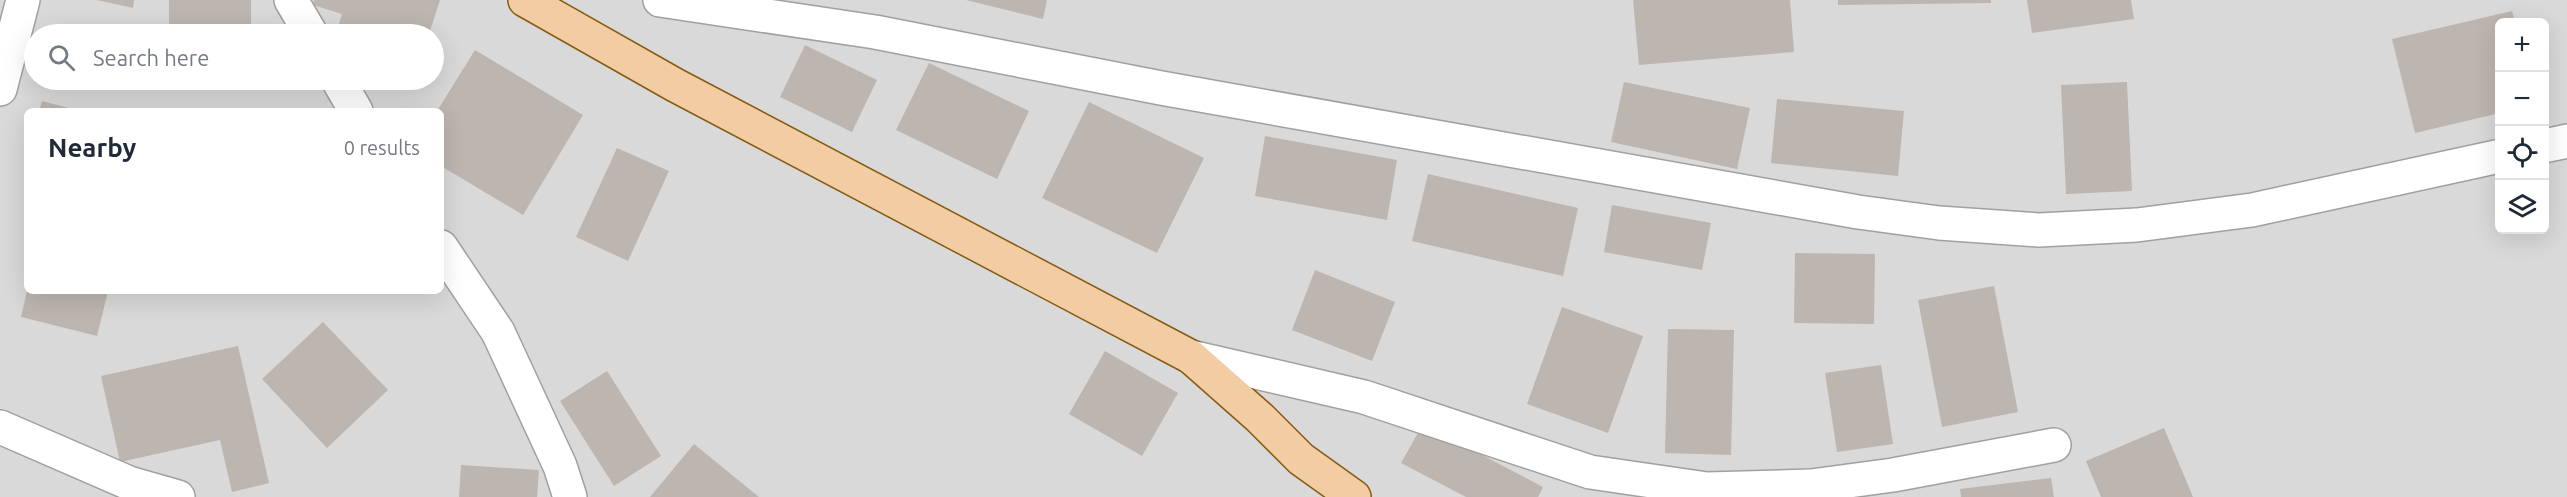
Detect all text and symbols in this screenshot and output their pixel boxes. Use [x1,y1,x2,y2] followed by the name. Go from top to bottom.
[2495,18,2549,234] map controls
[2495,18,2549,72] button: +
[24,24,444,90] search box
[45,41,78,74] icon: search
[93,45,209,70] text: Search here
[2495,72,2549,126] button: −
[2495,126,2549,180] button: locate
[48,133,136,162] text: Nearby
[344,136,420,159] text: 0 results
[2495,180,2549,234] button: layers

